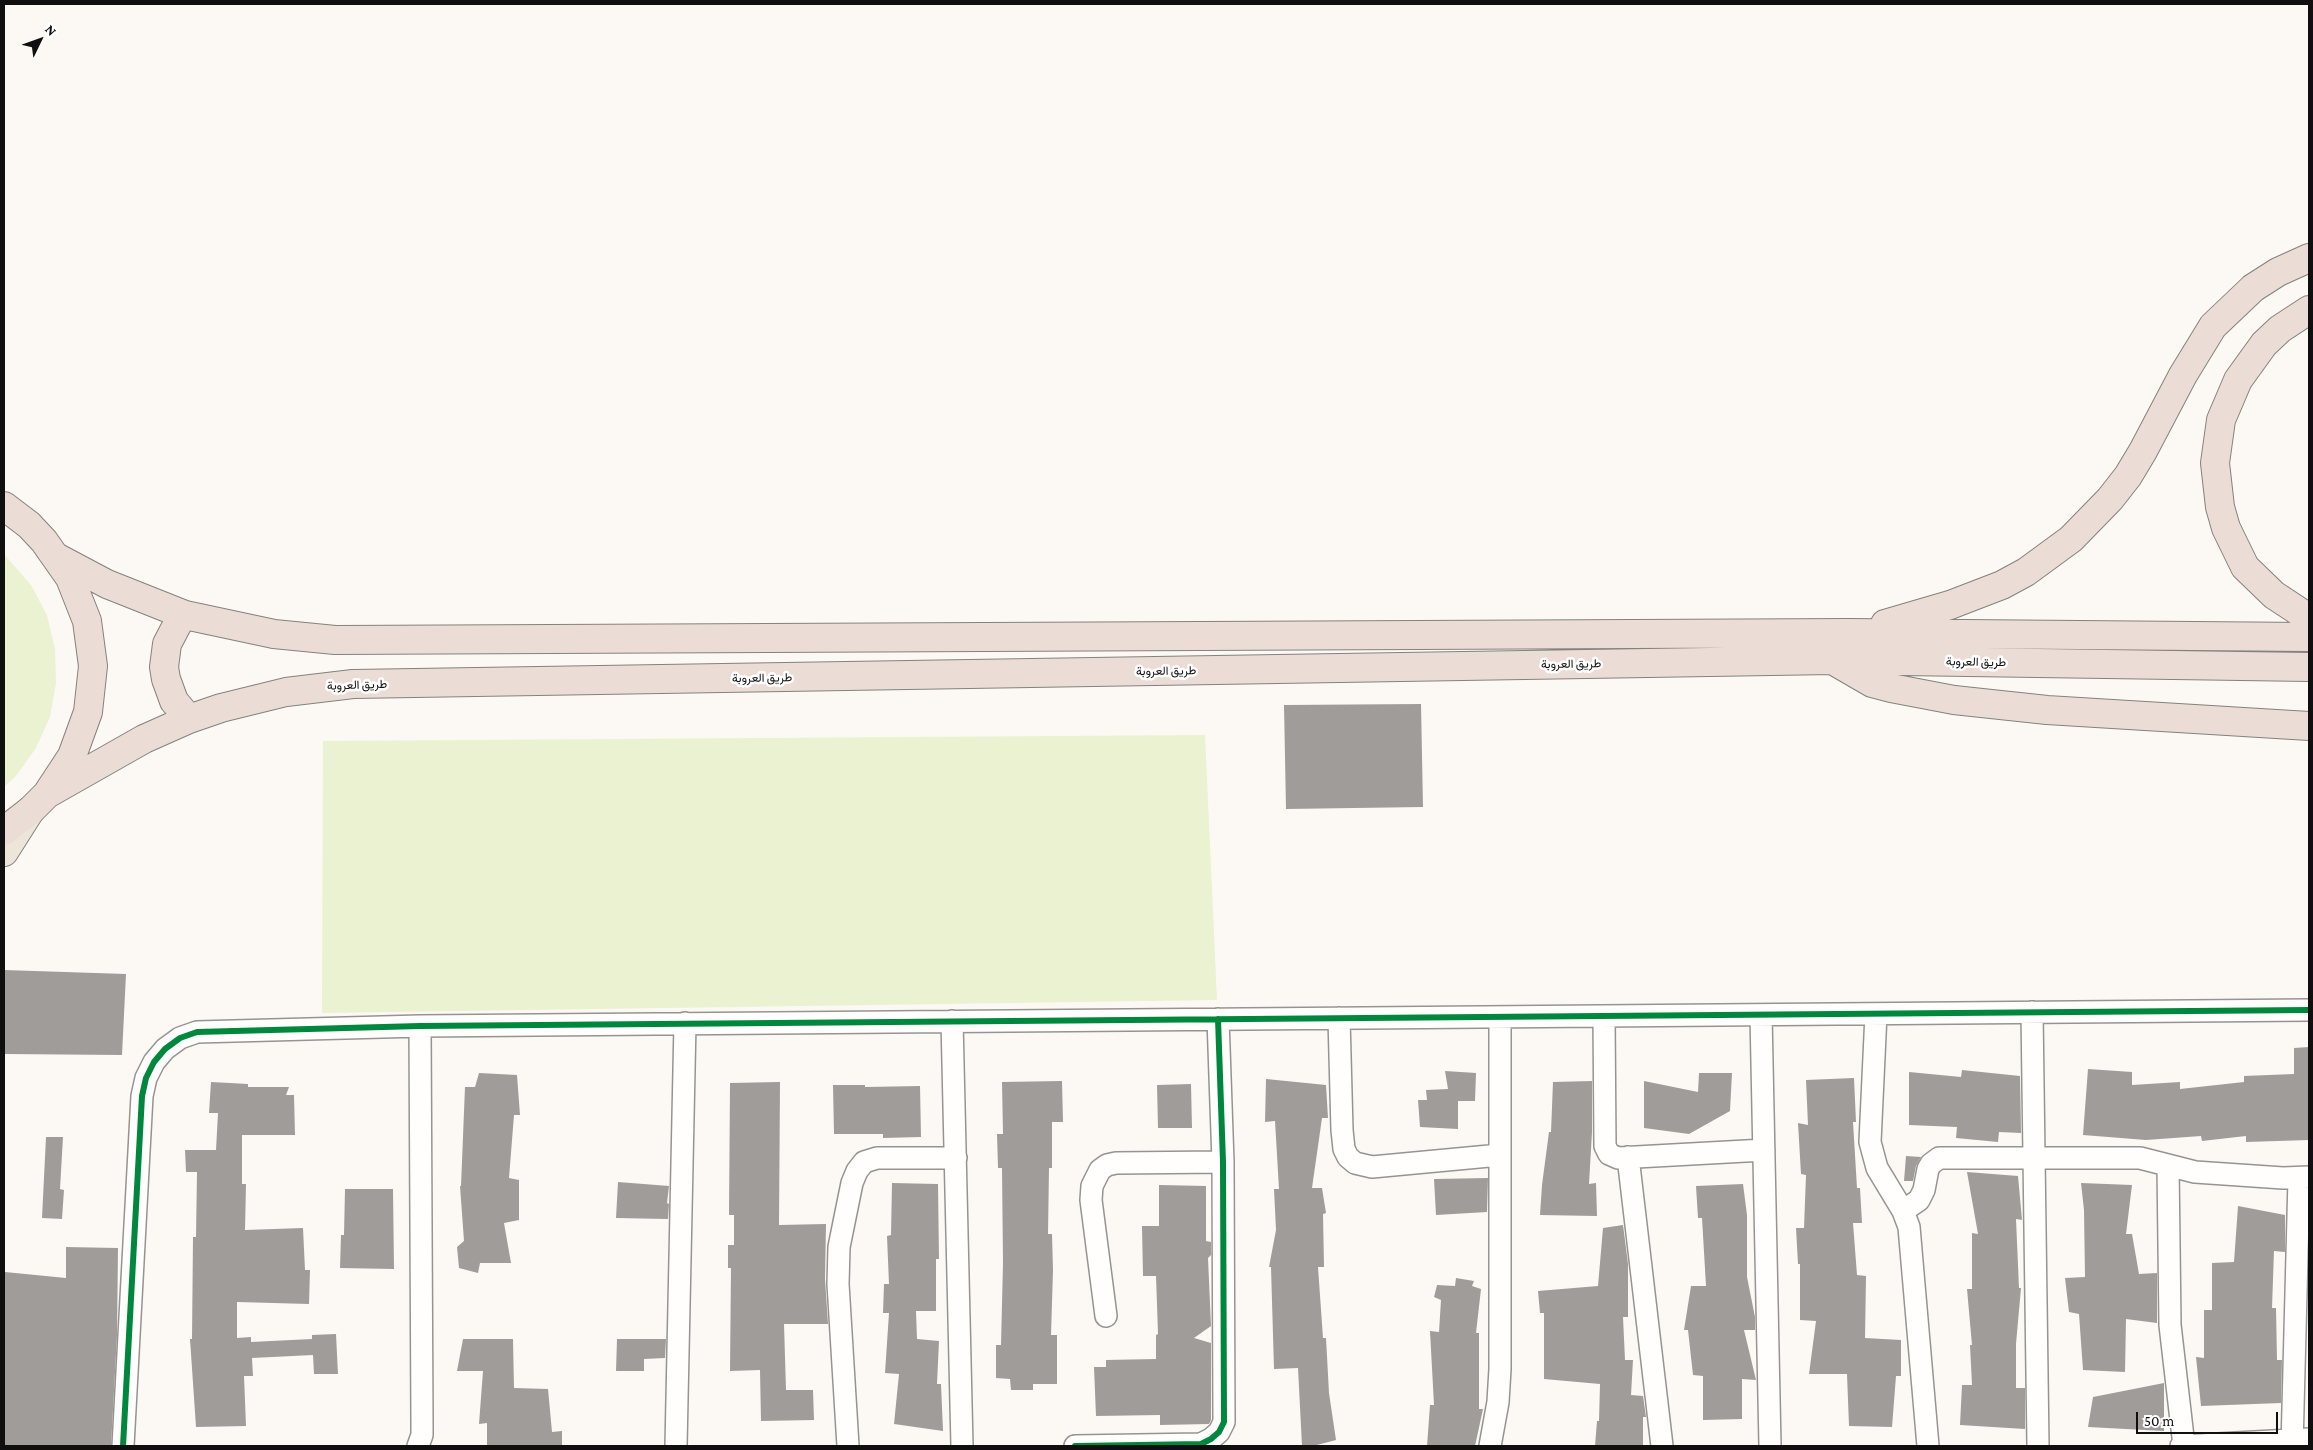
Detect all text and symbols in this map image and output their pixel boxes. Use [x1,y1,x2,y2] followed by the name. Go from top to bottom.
[15,15,65,65] north arrow
[42,21,60,39] text: N
[1946,654,2006,670] street label: طريق العروبة
[1541,656,1601,672] street label: طريق العروبة
[1136,663,1196,679] street label: طريق العروبة
[732,670,792,686] street label: طريق العروبة
[327,677,387,693] street label: طريق العروبة
[2138,1402,2280,1434] scale bar
[2144,1413,2174,1429] text: 50 m

